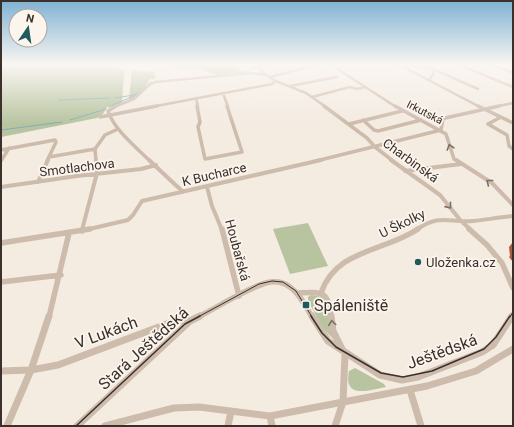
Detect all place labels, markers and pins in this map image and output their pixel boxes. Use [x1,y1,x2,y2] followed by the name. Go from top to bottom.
[426,255,496,270] place label: Uloženka.cz
[413,257,423,267] marker: Uloženka.cz
[314,296,388,315] place label: Spáleniště
[301,300,311,310] marker: Spáleniště

